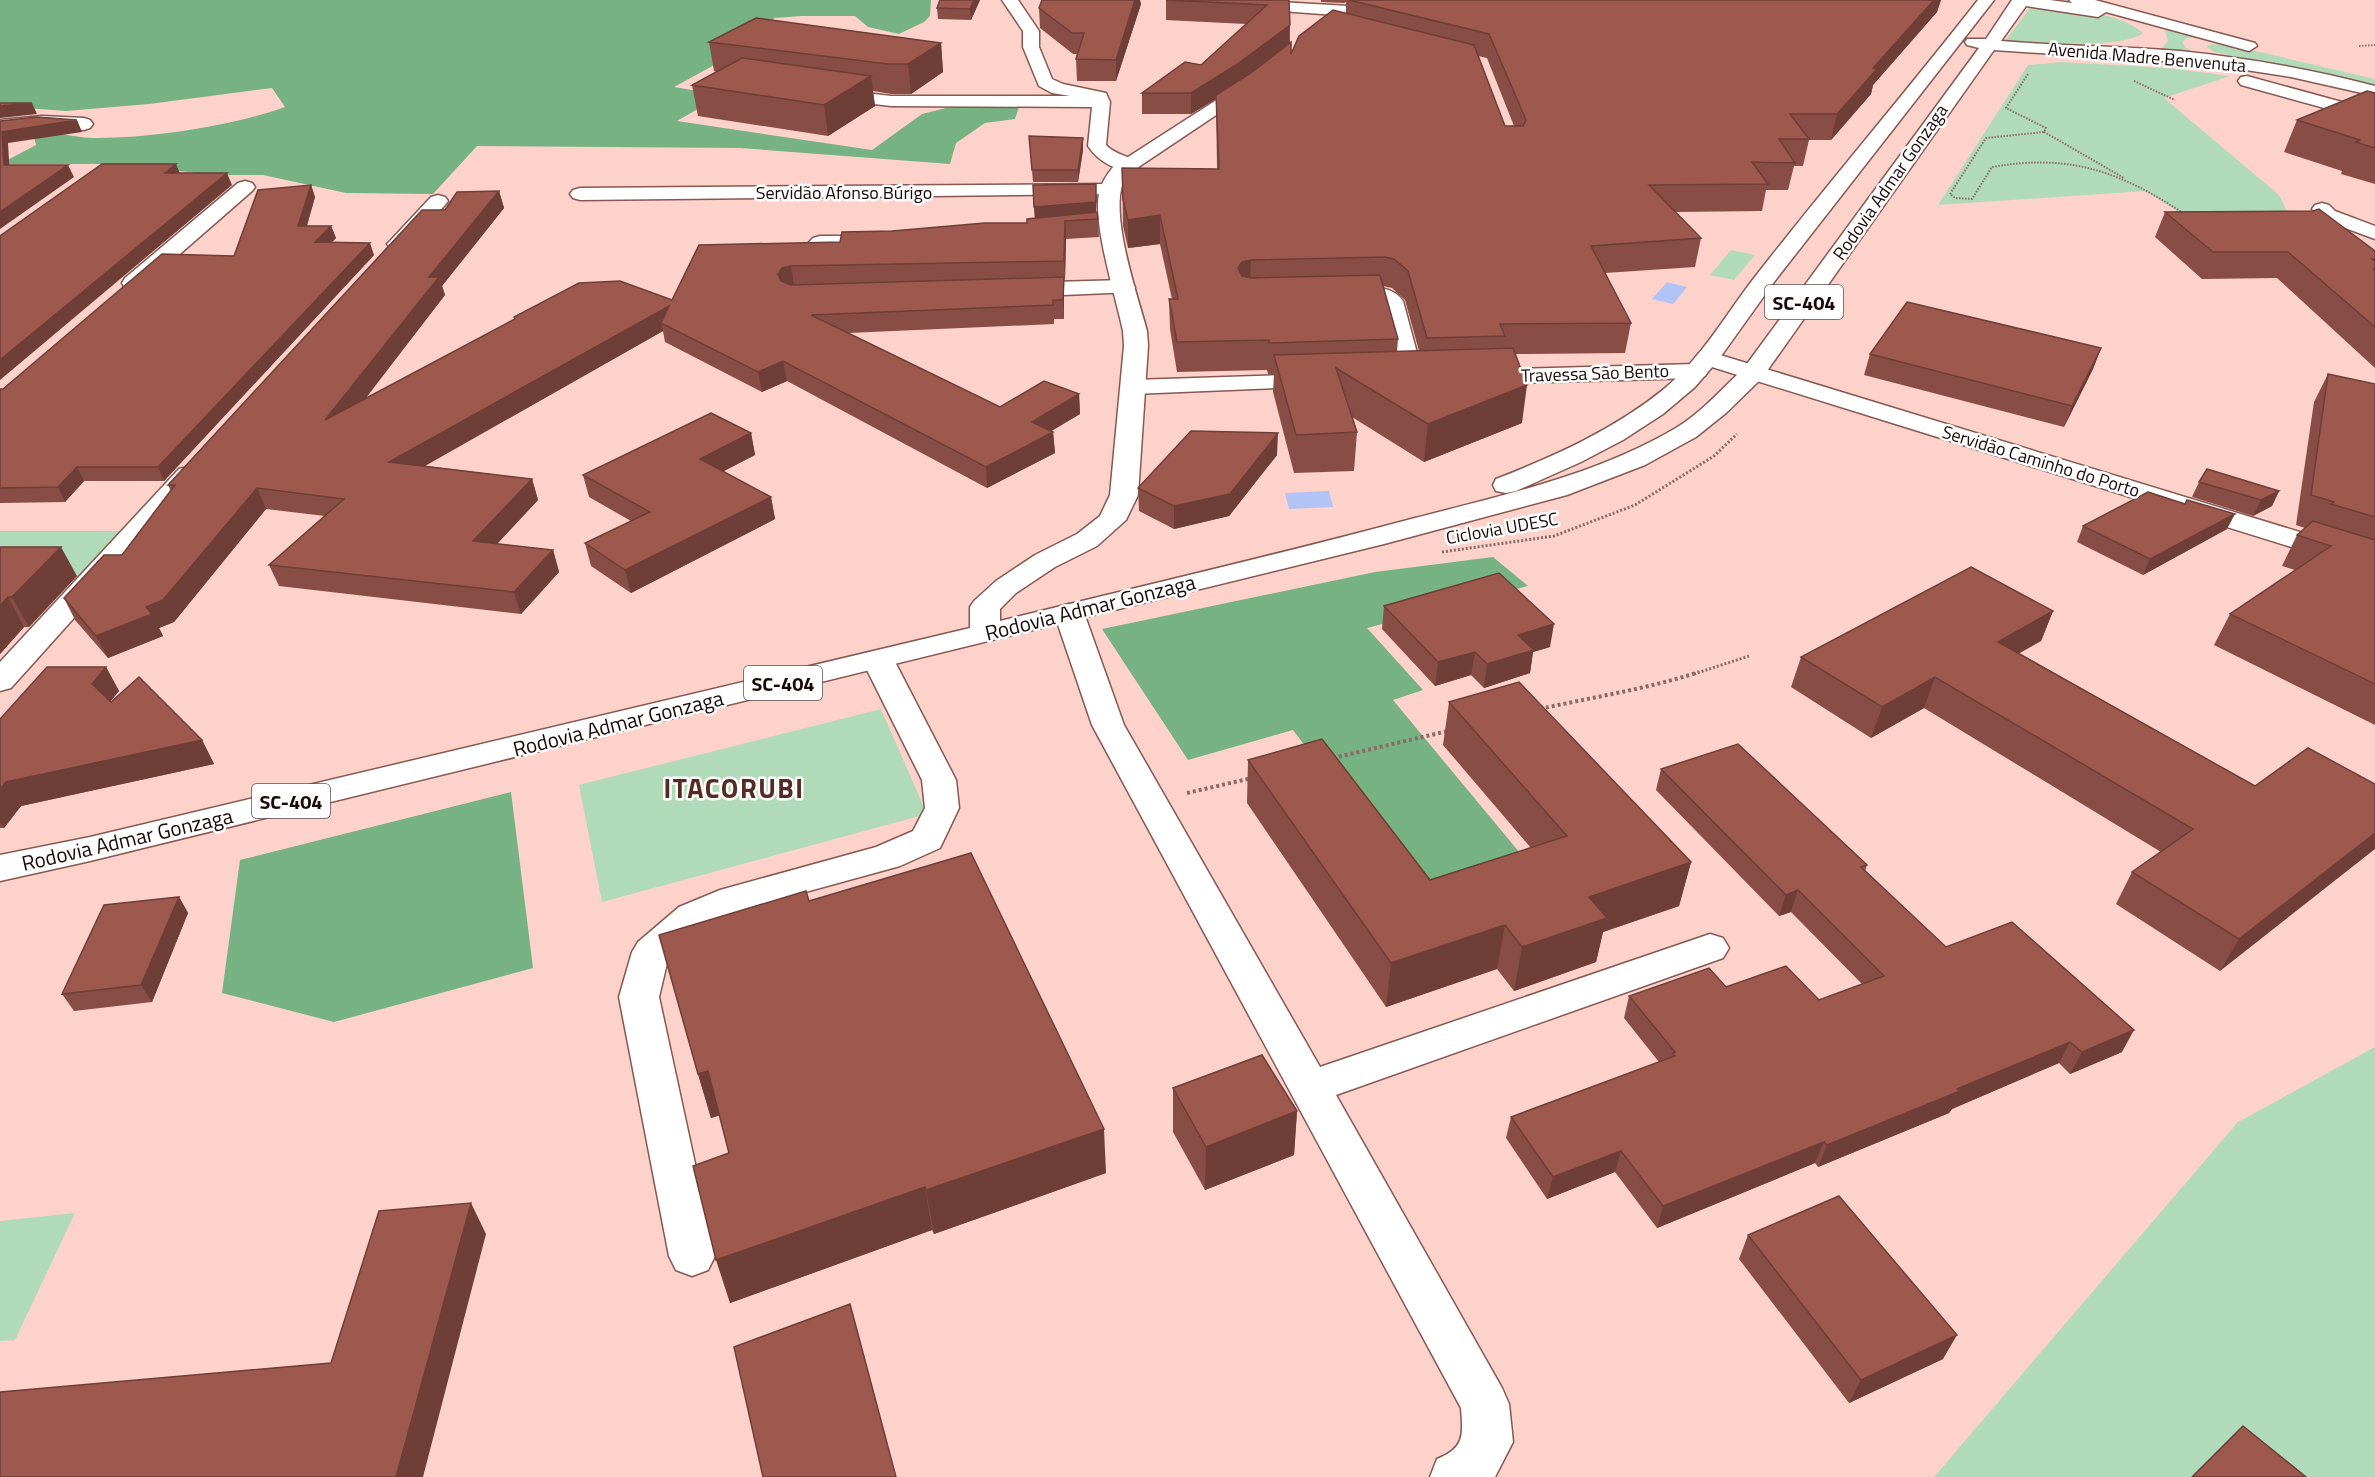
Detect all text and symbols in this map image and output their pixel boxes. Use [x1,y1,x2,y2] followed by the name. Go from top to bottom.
[2047,35,2247,79] street label: Avenida Madre Benvenuta
[1826,98,1954,266] street label: Rodovia Admar Gonzaga
[756,179,932,206] street label: Servidão Afonso Búrigo
[1765,285,1843,319] road number: SC-404
[1520,357,1670,389] street label: Travessa São Bento
[1939,418,2143,504] street label: Servidão Caminho do Porto
[1444,505,1560,551] street label: Ciclovia UDESC
[981,565,1199,649] street label: Rodovia Admar Gonzaga
[744,666,822,700] road number: SC-404
[509,681,727,765] street label: Rodovia Admar Gonzaga
[663,767,805,808] district label: ITACORUBI
[252,784,330,818] road number: SC-404
[18,799,236,879] street label: Rodovia Admar Gonzaga

